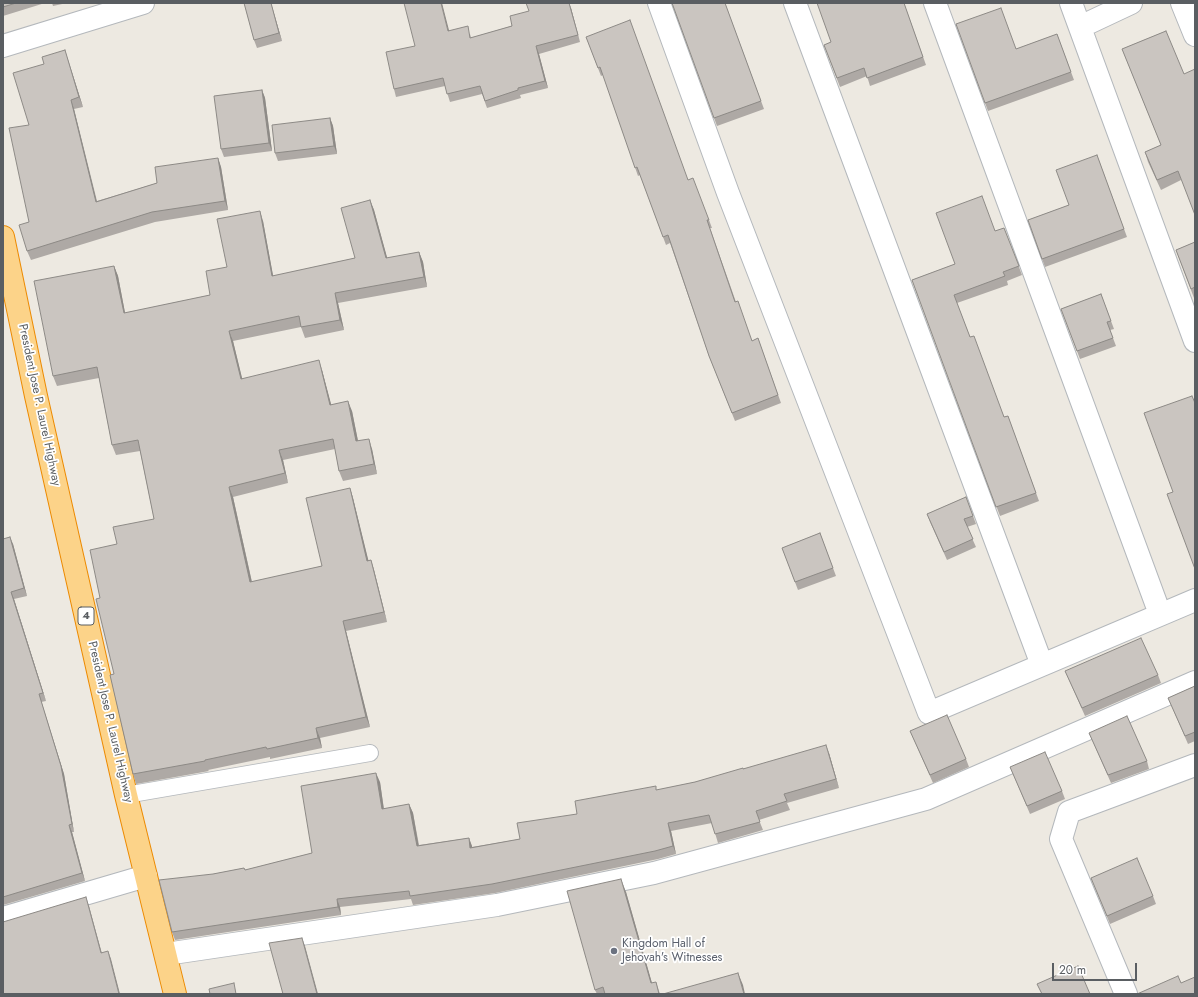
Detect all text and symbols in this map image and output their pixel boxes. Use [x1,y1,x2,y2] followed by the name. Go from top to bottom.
[15,323,63,487] street label: President Jose P. Laurel Highway
[78,607,94,625] road number: 4
[84,640,136,804] street label: President Jose P. Laurel Highway
[622,937,722,965] place label: Kingdom Hall of Jehovah's Witnesses
[609,946,619,956] marker: Kingdom Hall of Jehovah's Witnesses
[1054,955,1139,981] scale bar
[1059,961,1086,979] text: 20 m

